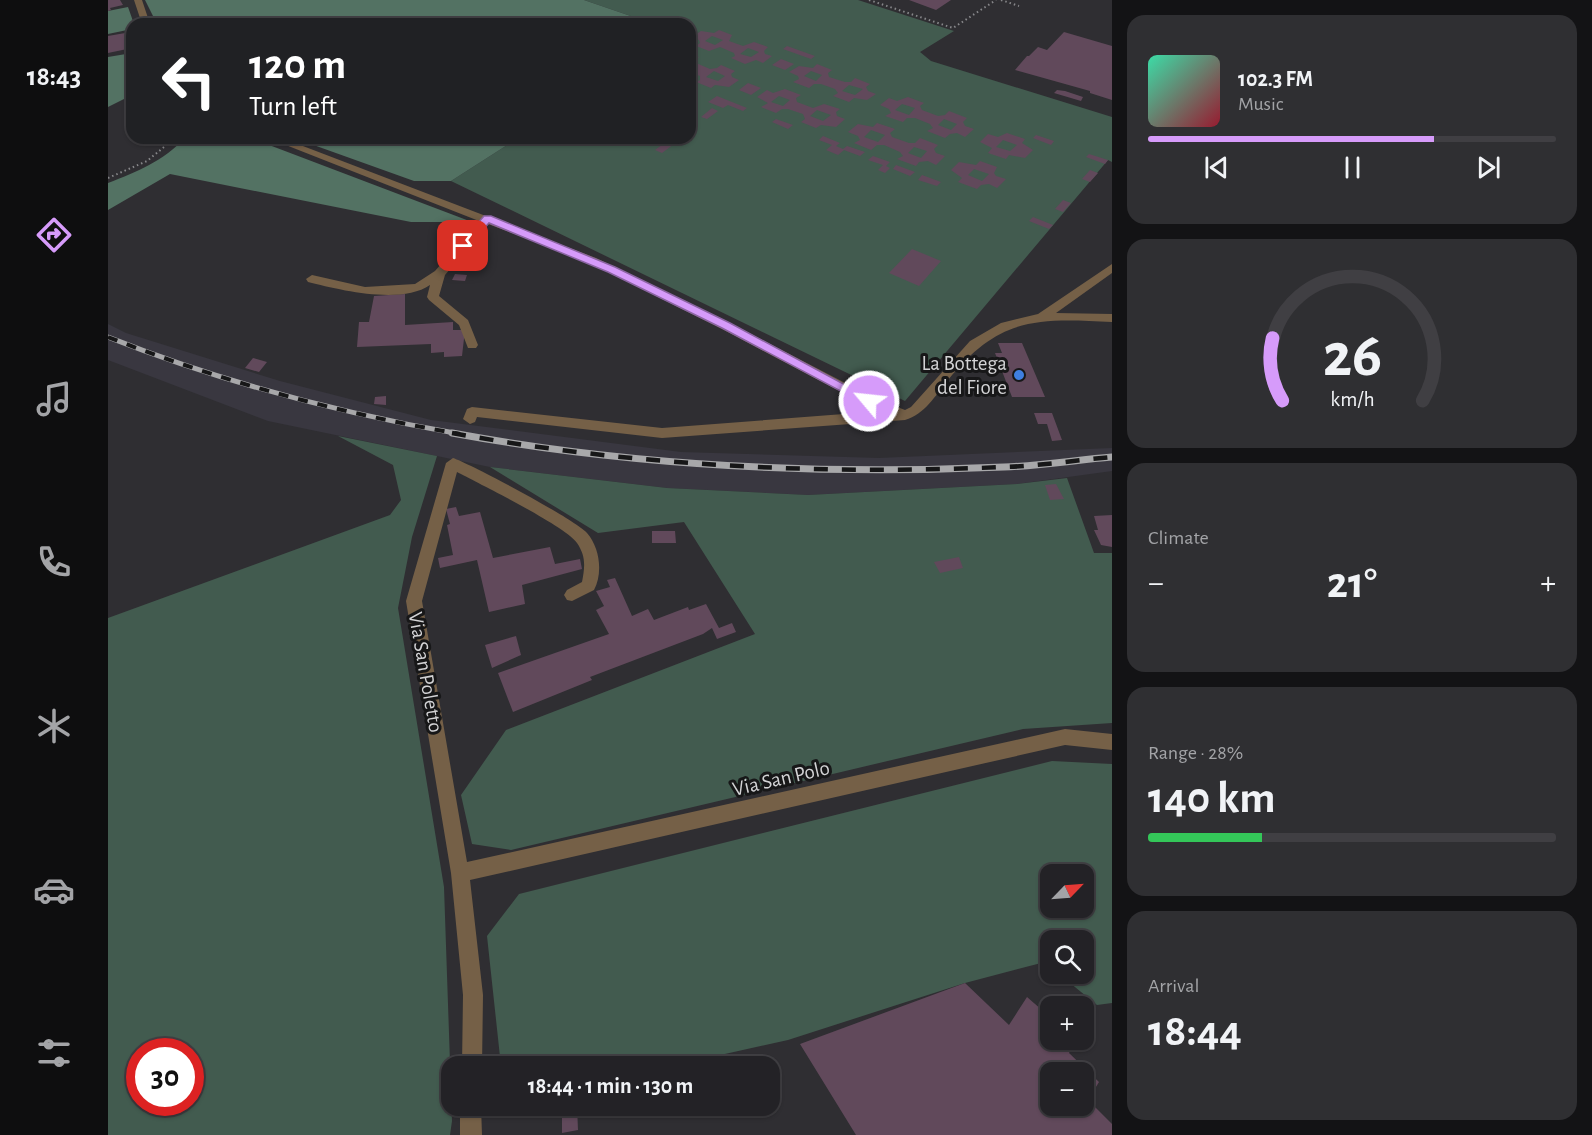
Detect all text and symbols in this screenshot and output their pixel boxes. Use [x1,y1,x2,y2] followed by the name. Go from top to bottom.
[150,42,228,120] icon: left
[249,44,346,86] text: 120 m
[27,63,81,90] text: 18:43
[1238,68,1313,90] text: 102.3 FM
[249,93,337,120] text: Turn left
[1238,94,1284,114] text: Music
[1200,151,1233,184] icon: previous
[1336,151,1369,184] icon: pause
[1472,151,1505,184] icon: next
[33,214,75,256] icon: directions
[437,220,488,271] pin
[446,229,479,262] icon: arrive
[1322,325,1382,387] text: 26
[921,353,1007,398] place label: La Bottega del Fiore
[1012,368,1026,382] marker: La Bottega del Fiore
[837,369,901,433] position arrow
[33,378,75,420] icon: music
[1330,389,1374,410] text: km/h
[1148,528,1209,548] text: Climate
[33,541,75,583] icon: phone
[1327,561,1377,606] text: 21°
[1148,567,1164,600] text: −
[1540,567,1556,600] text: +
[405,610,446,734] street label: Via San Poletto
[33,705,75,747] icon: climate
[1148,743,1243,763] text: Range · 28%
[730,757,832,800] street label: Via San Polo
[1148,776,1276,821] text: 140 km
[1040,864,1094,918] north arrow
[1040,864,1094,1116] map controls
[33,869,75,911] icon: car
[1040,930,1094,984] button: search
[1148,976,1199,996] text: Arrival
[1040,996,1094,1050] button: +
[1148,1009,1242,1054] text: 18:44
[33,1032,75,1074] icon: filters
[126,1038,204,1116] speed limit sign: 30
[1040,1062,1094,1116] button: −
[528,1075,693,1097] text: 18:44 · 1 min · 130 m

